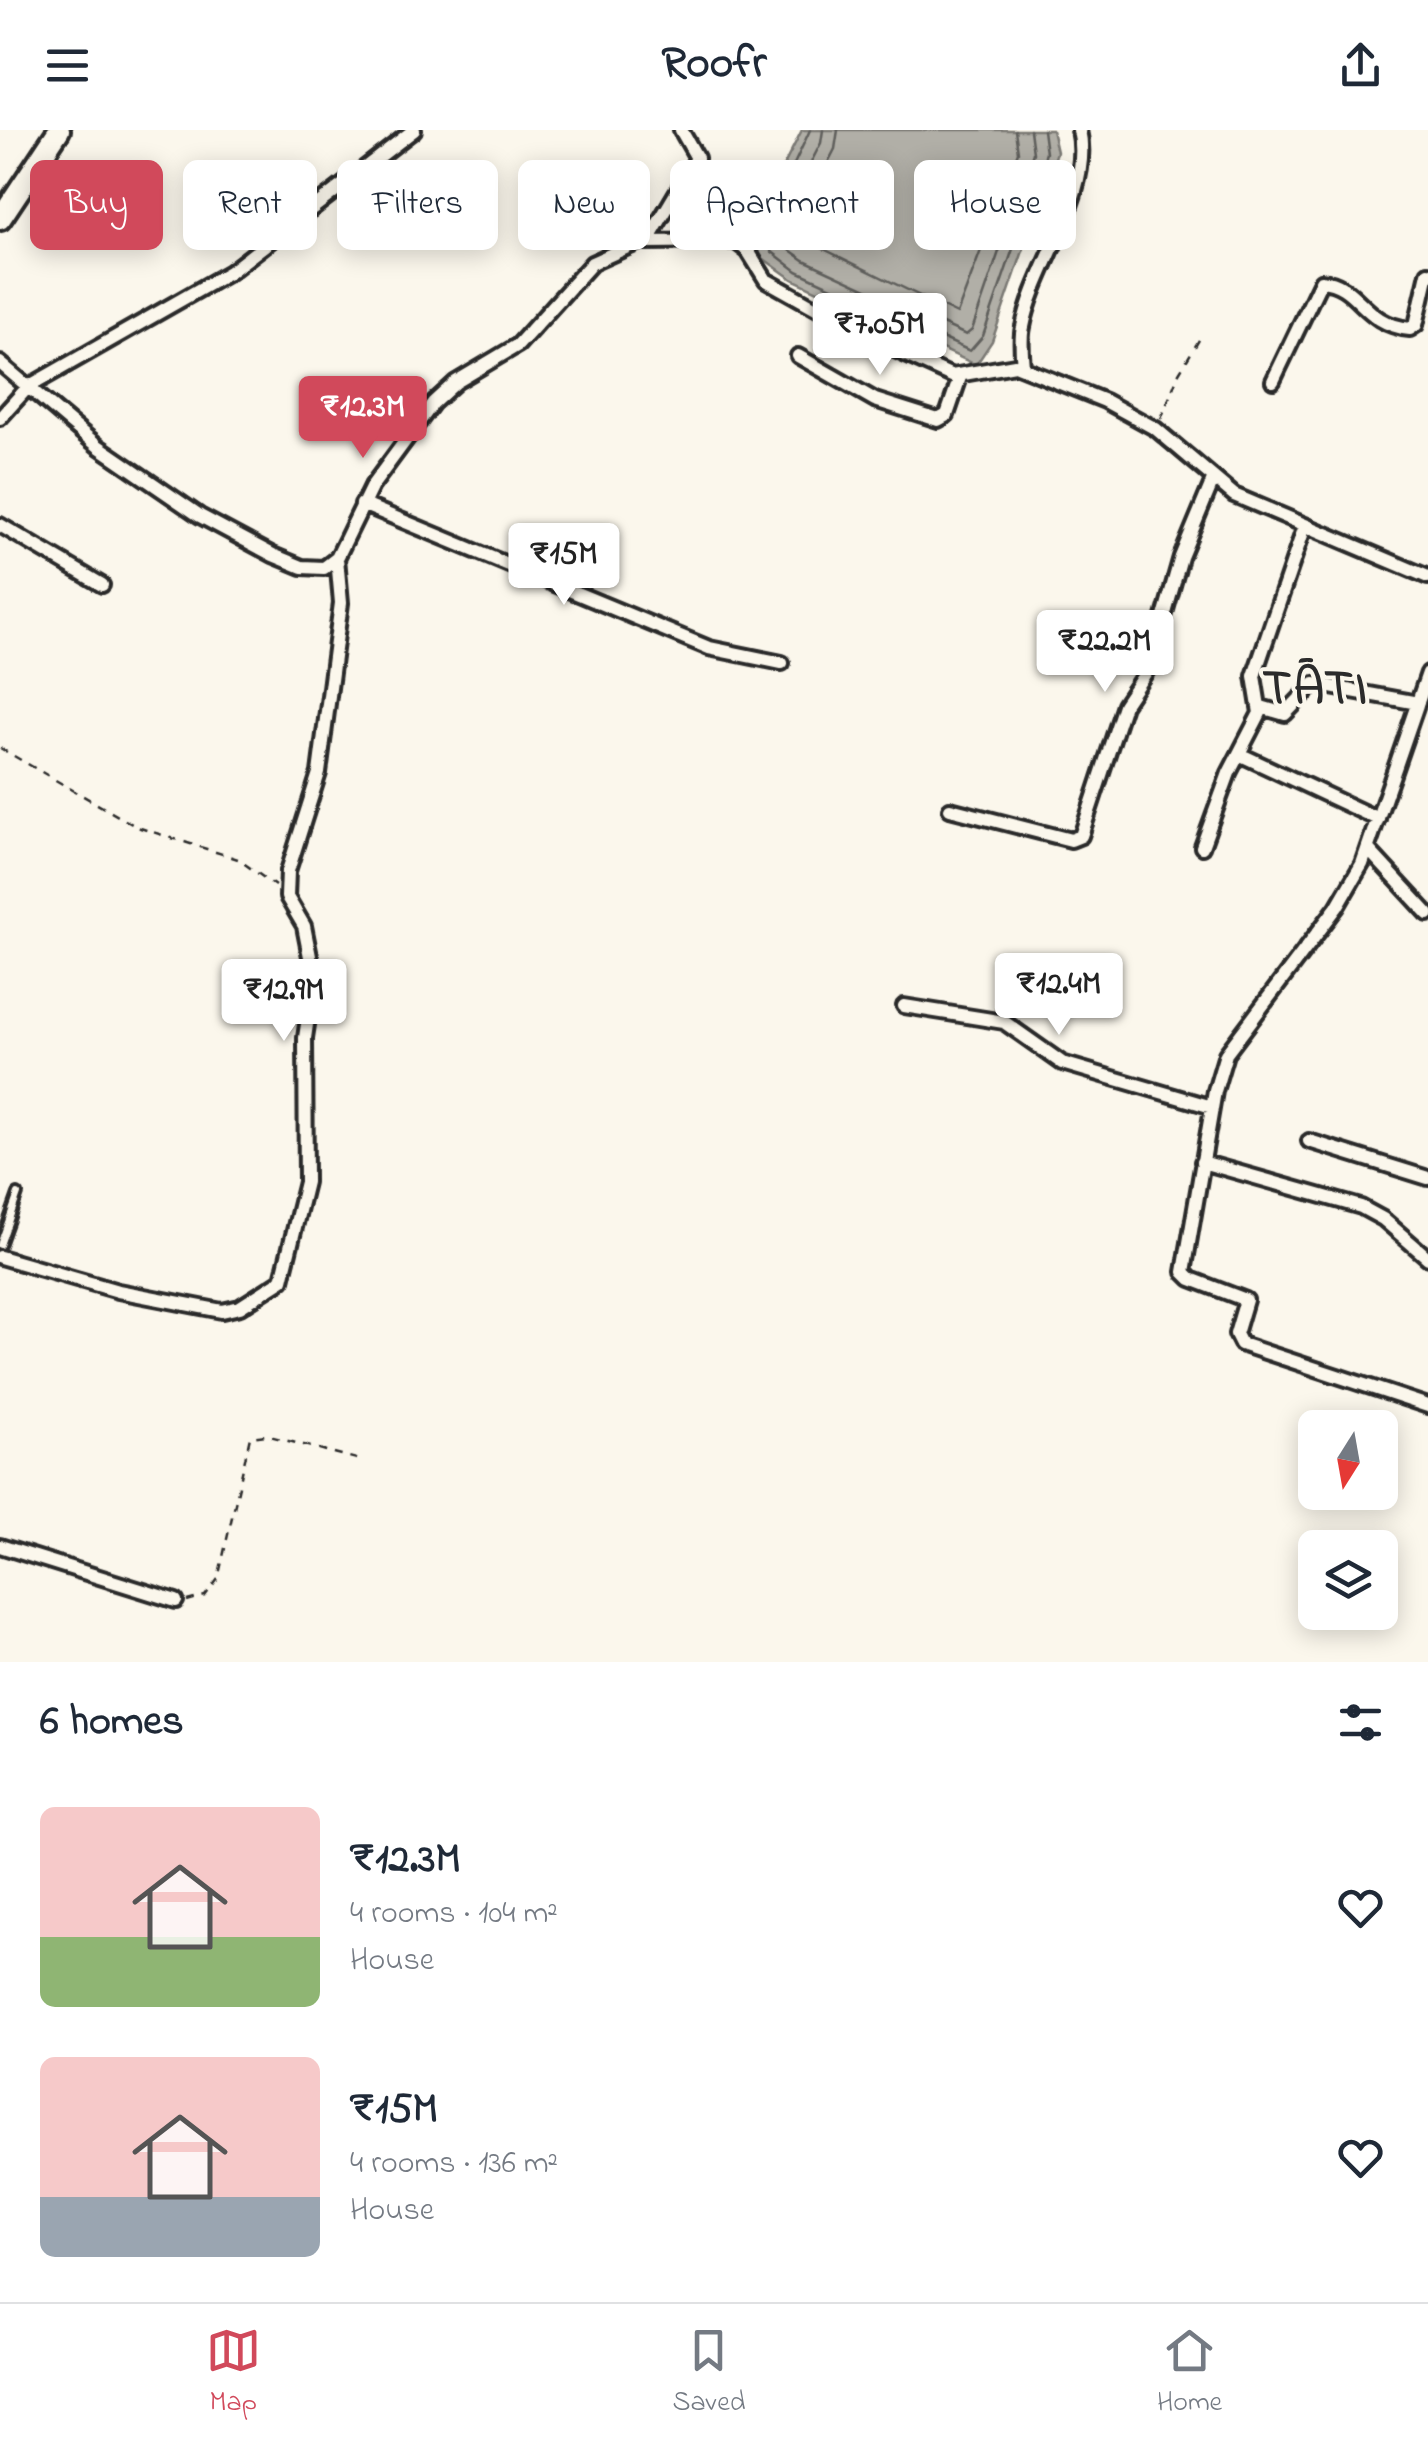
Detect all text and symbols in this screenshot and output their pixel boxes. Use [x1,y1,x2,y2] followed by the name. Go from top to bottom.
[661,32,767,98] text: Roofr
[40,38,95,93] icon: menu
[1333,38,1388,93] icon: share
[30,160,163,250] chip: Buy
[183,160,317,250] chip: Rent
[337,160,498,250] chip: Filters
[518,160,650,250] chip: New
[670,160,894,250] chip: Apartment
[914,160,1076,250] chip: House
[799,293,961,378] pin: ₹7.05M
[835,302,925,349] text: ₹7.05M
[282,376,444,461] pin: ₹12.3M
[321,385,405,432] text: ₹12.3M
[505,523,623,608] pin: ₹15M
[530,532,598,579] text: ₹15M
[1024,610,1186,695] pin: ₹22.2M
[1059,619,1151,666] text: ₹22.2M
[1262,654,1370,727] district label: TĀTI
[978,953,1140,1038] pin: ₹12.4M
[203,959,365,1044] pin: ₹12.9M
[1017,962,1101,1009] text: ₹12.4M
[244,968,324,1015] text: ₹12.9M
[1298,1410,1398,1510] north arrow
[1298,1410,1398,1630] map controls
[1298,1530,1398,1630] button: layers
[40,1692,184,1753] text: 6 homes
[1333,1695,1388,1750] icon: filters
[350,1830,461,1891] text: ₹12.3M
[120,1847,240,1967] icon: home
[1333,1880,1388,1935] icon: heart
[350,1891,558,1938] text: 4 rooms · 104 m²
[350,1938,434,1985] text: House
[350,2080,438,2141] text: ₹15M
[120,2097,240,2217] icon: home
[1333,2130,1388,2185] icon: heart
[350,2141,558,2188] text: 4 rooms · 136 m²
[350,2188,434,2235] text: House
[206,2323,261,2424] tab: Map
[672,2323,745,2424] tab: Saved
[1157,2323,1222,2424] tab: Home

